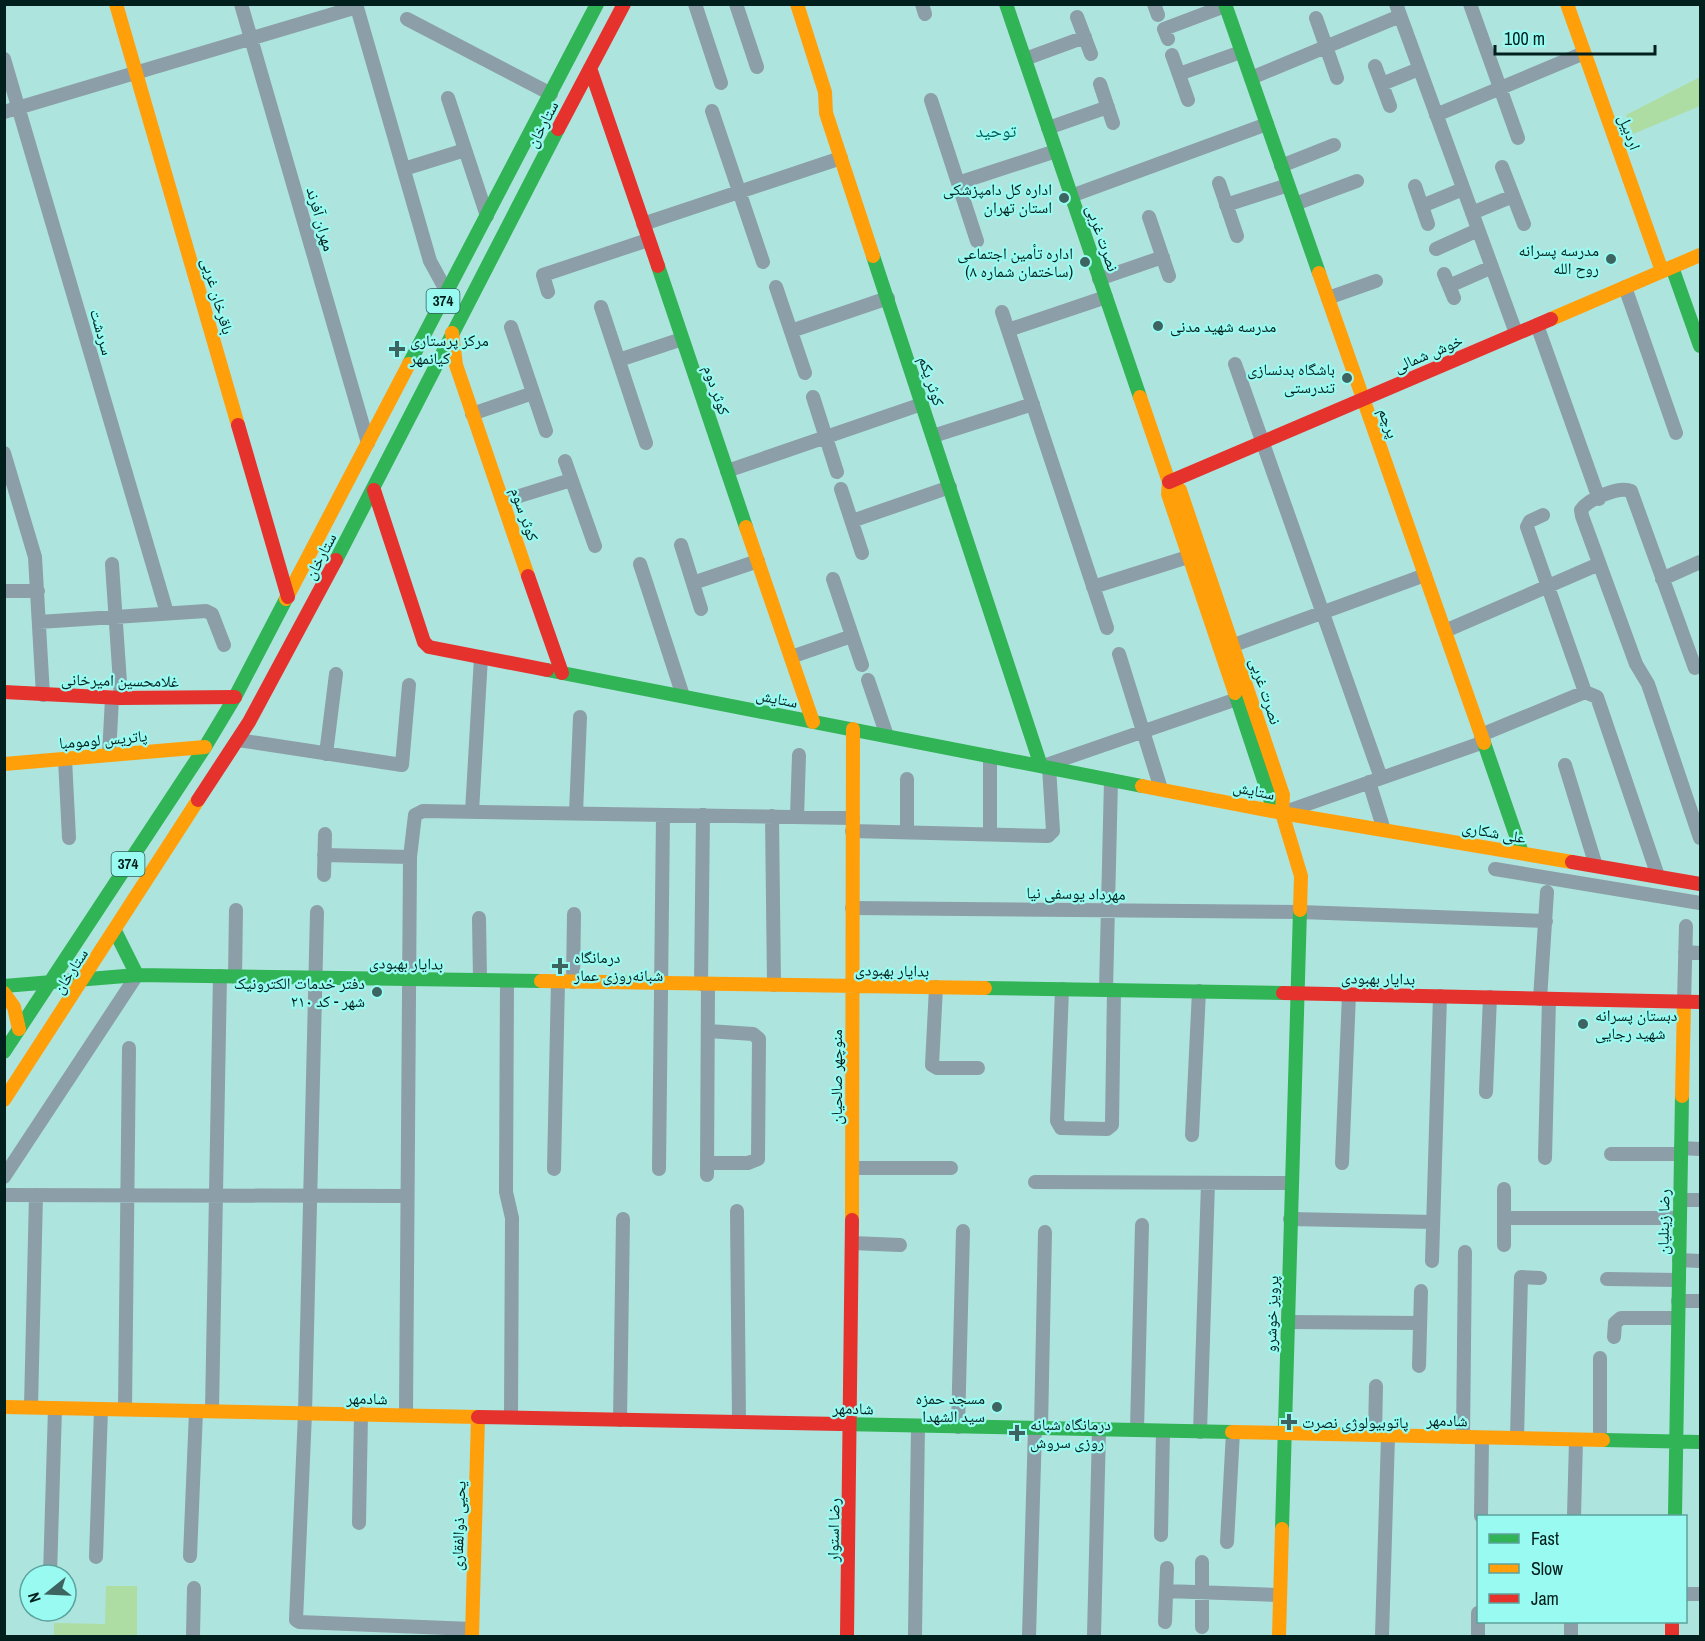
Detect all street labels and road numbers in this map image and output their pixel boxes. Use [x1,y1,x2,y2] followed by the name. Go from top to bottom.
[521,97,563,151] street label: ستارخان
[1613,111,1647,153] street label: اردبیل
[301,184,341,254] street label: مهران آفرند
[1081,202,1125,274] street label: نصرت غربی
[197,255,239,337] street label: باقرخان غربی
[426,289,460,313] road number: 374
[85,306,119,358] street label: سردشت
[1390,329,1466,377] street label: خوش شمالی
[914,353,950,409] street label: کوثر یکم
[698,362,736,418] street label: کوثر دوم
[1374,405,1404,441] street label: پرچم
[506,484,545,544] street label: کوثر سوم
[299,529,341,583] street label: ستارخان
[1245,655,1287,727] street label: نصرت غربی
[61,668,179,692] street label: غلامحسین امیرخانی
[754,683,800,713] street label: ستایش
[58,724,148,754] street label: پاتریس لومومبا
[1231,775,1277,805] street label: ستایش
[1460,816,1528,848] street label: علی شکاری
[112,852,144,876] road number: 374
[1026,881,1126,905] street label: مهرداد یوسفی نیا
[47,944,93,998] street label: ستارخان
[369,951,443,975] street label: بدایار بهبودی
[855,958,929,982] street label: بدایار بهبودی
[1341,966,1415,990] street label: بدایار بهبودی
[825,1029,847,1125] street label: منوچهر صالحیان
[1651,1189,1675,1255] street label: رضا زینلیان
[1259,1275,1283,1353] street label: پرویز خوشرو
[345,1387,388,1409] street label: شادمهر
[831,1397,874,1419] street label: شادمهر
[1425,1409,1468,1431] street label: شادمهر
[445,1480,471,1572] street label: یحیی ذوالفقاری
[821,1498,845,1563] street label: رضا استوار

